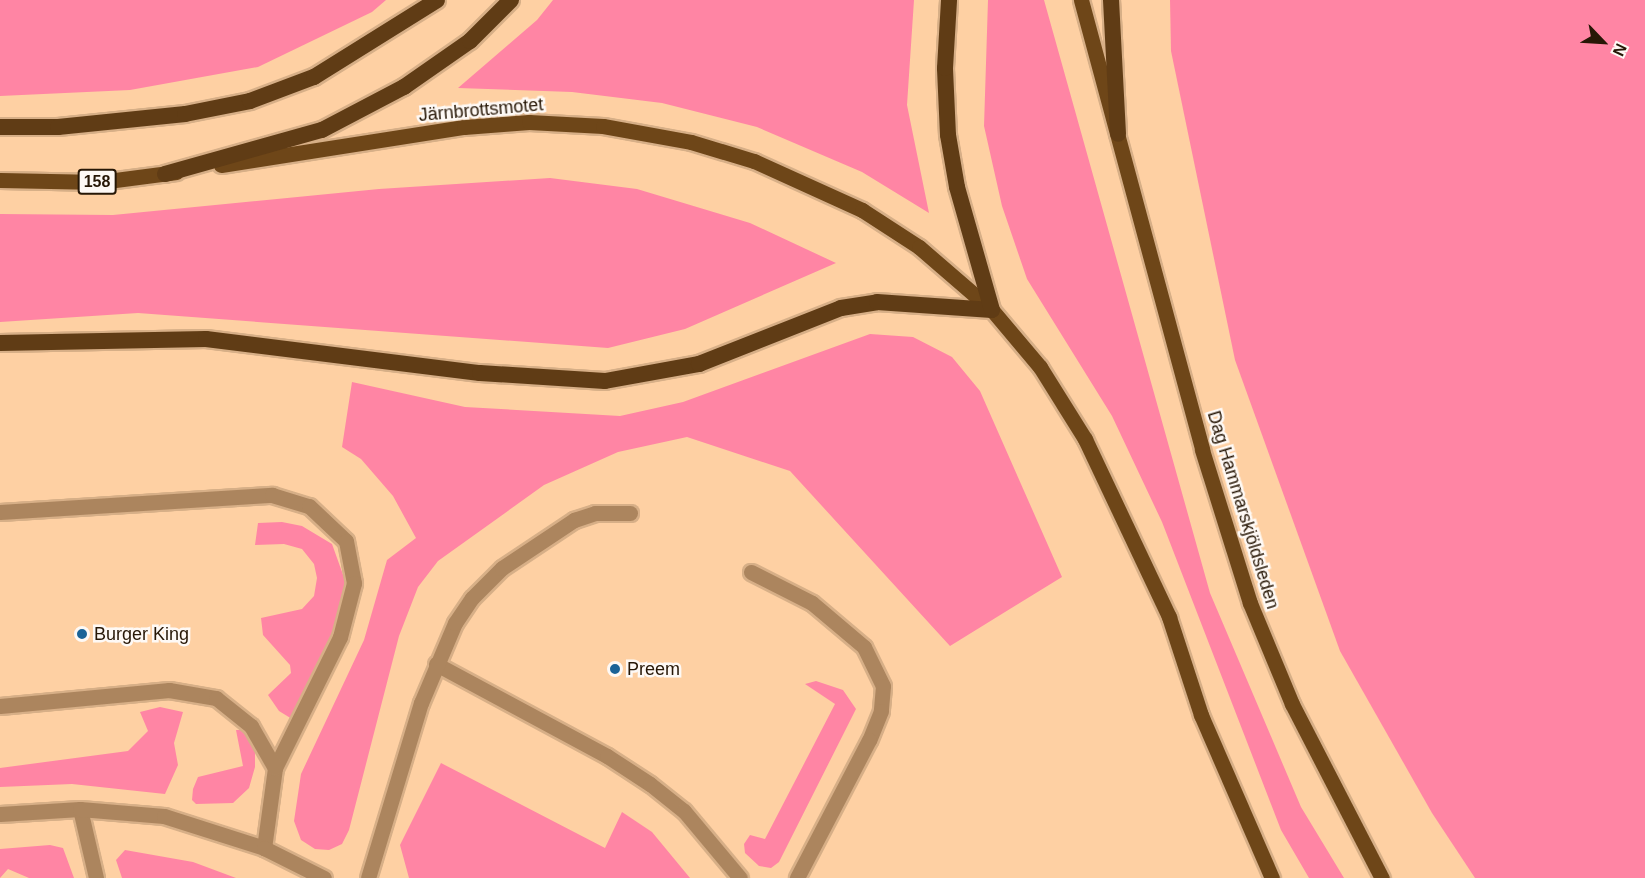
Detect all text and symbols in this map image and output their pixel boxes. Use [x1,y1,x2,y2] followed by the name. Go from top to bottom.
[1573,12,1633,72] north arrow
[1610,41,1630,59] text: N
[418,94,544,126] street label: Järnbrottsmotet
[78,169,116,195] road number: 158
[1203,408,1283,612] street label: Dag Hammarskjöldsleden
[94,623,189,645] place label: Burger King
[75,627,89,641] marker: Burger King
[627,658,680,680] place label: Preem
[608,662,622,676] marker: Preem

